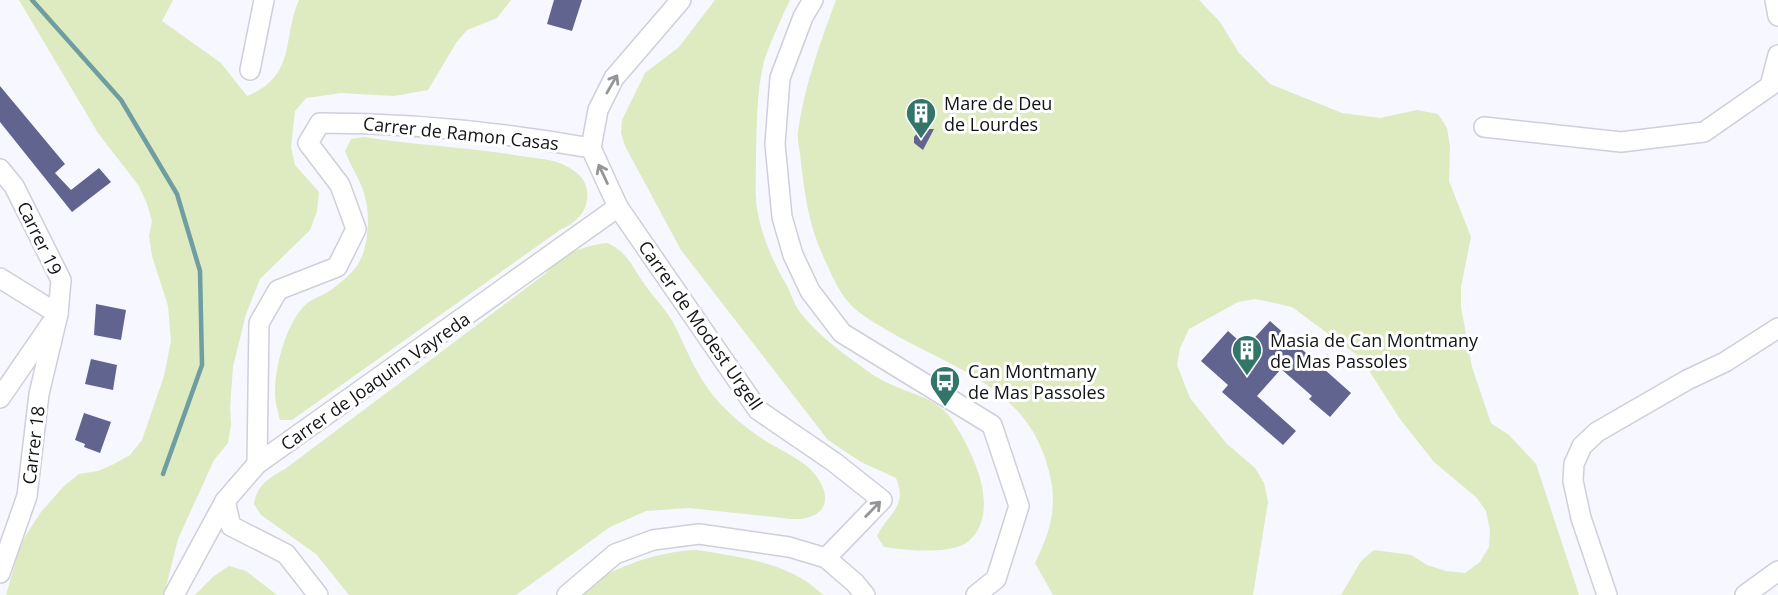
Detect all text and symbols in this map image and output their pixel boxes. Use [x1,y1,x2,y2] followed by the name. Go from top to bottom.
[605,74,619,94] one-way arrow
[944,91,1052,136] place label: Mare de Deu de Lourdes
[904,96,938,140] building icon: Mare de Deu de Lourdes
[362,111,560,155] street label: Carrer de Ramon Casas
[596,164,609,185] one-way arrow
[12,197,68,279] street label: Carrer 19
[633,236,769,414] street label: Carrer de Modest Urgell
[276,306,474,456] street label: Carrer de Joaquim Vayreda
[1270,328,1479,373] place label: Masia de Can Montmany de Mas Passoles
[1230,333,1264,377] building icon: Masia de Can Montmany de Mas Passoles
[968,359,1105,404] place label: Can Montmany de Mas Passoles
[928,364,962,408] bus stop icon: Can Montmany de Mas Passoles
[16,404,50,486] street label: Carrer 18
[865,501,882,518] one-way arrow

